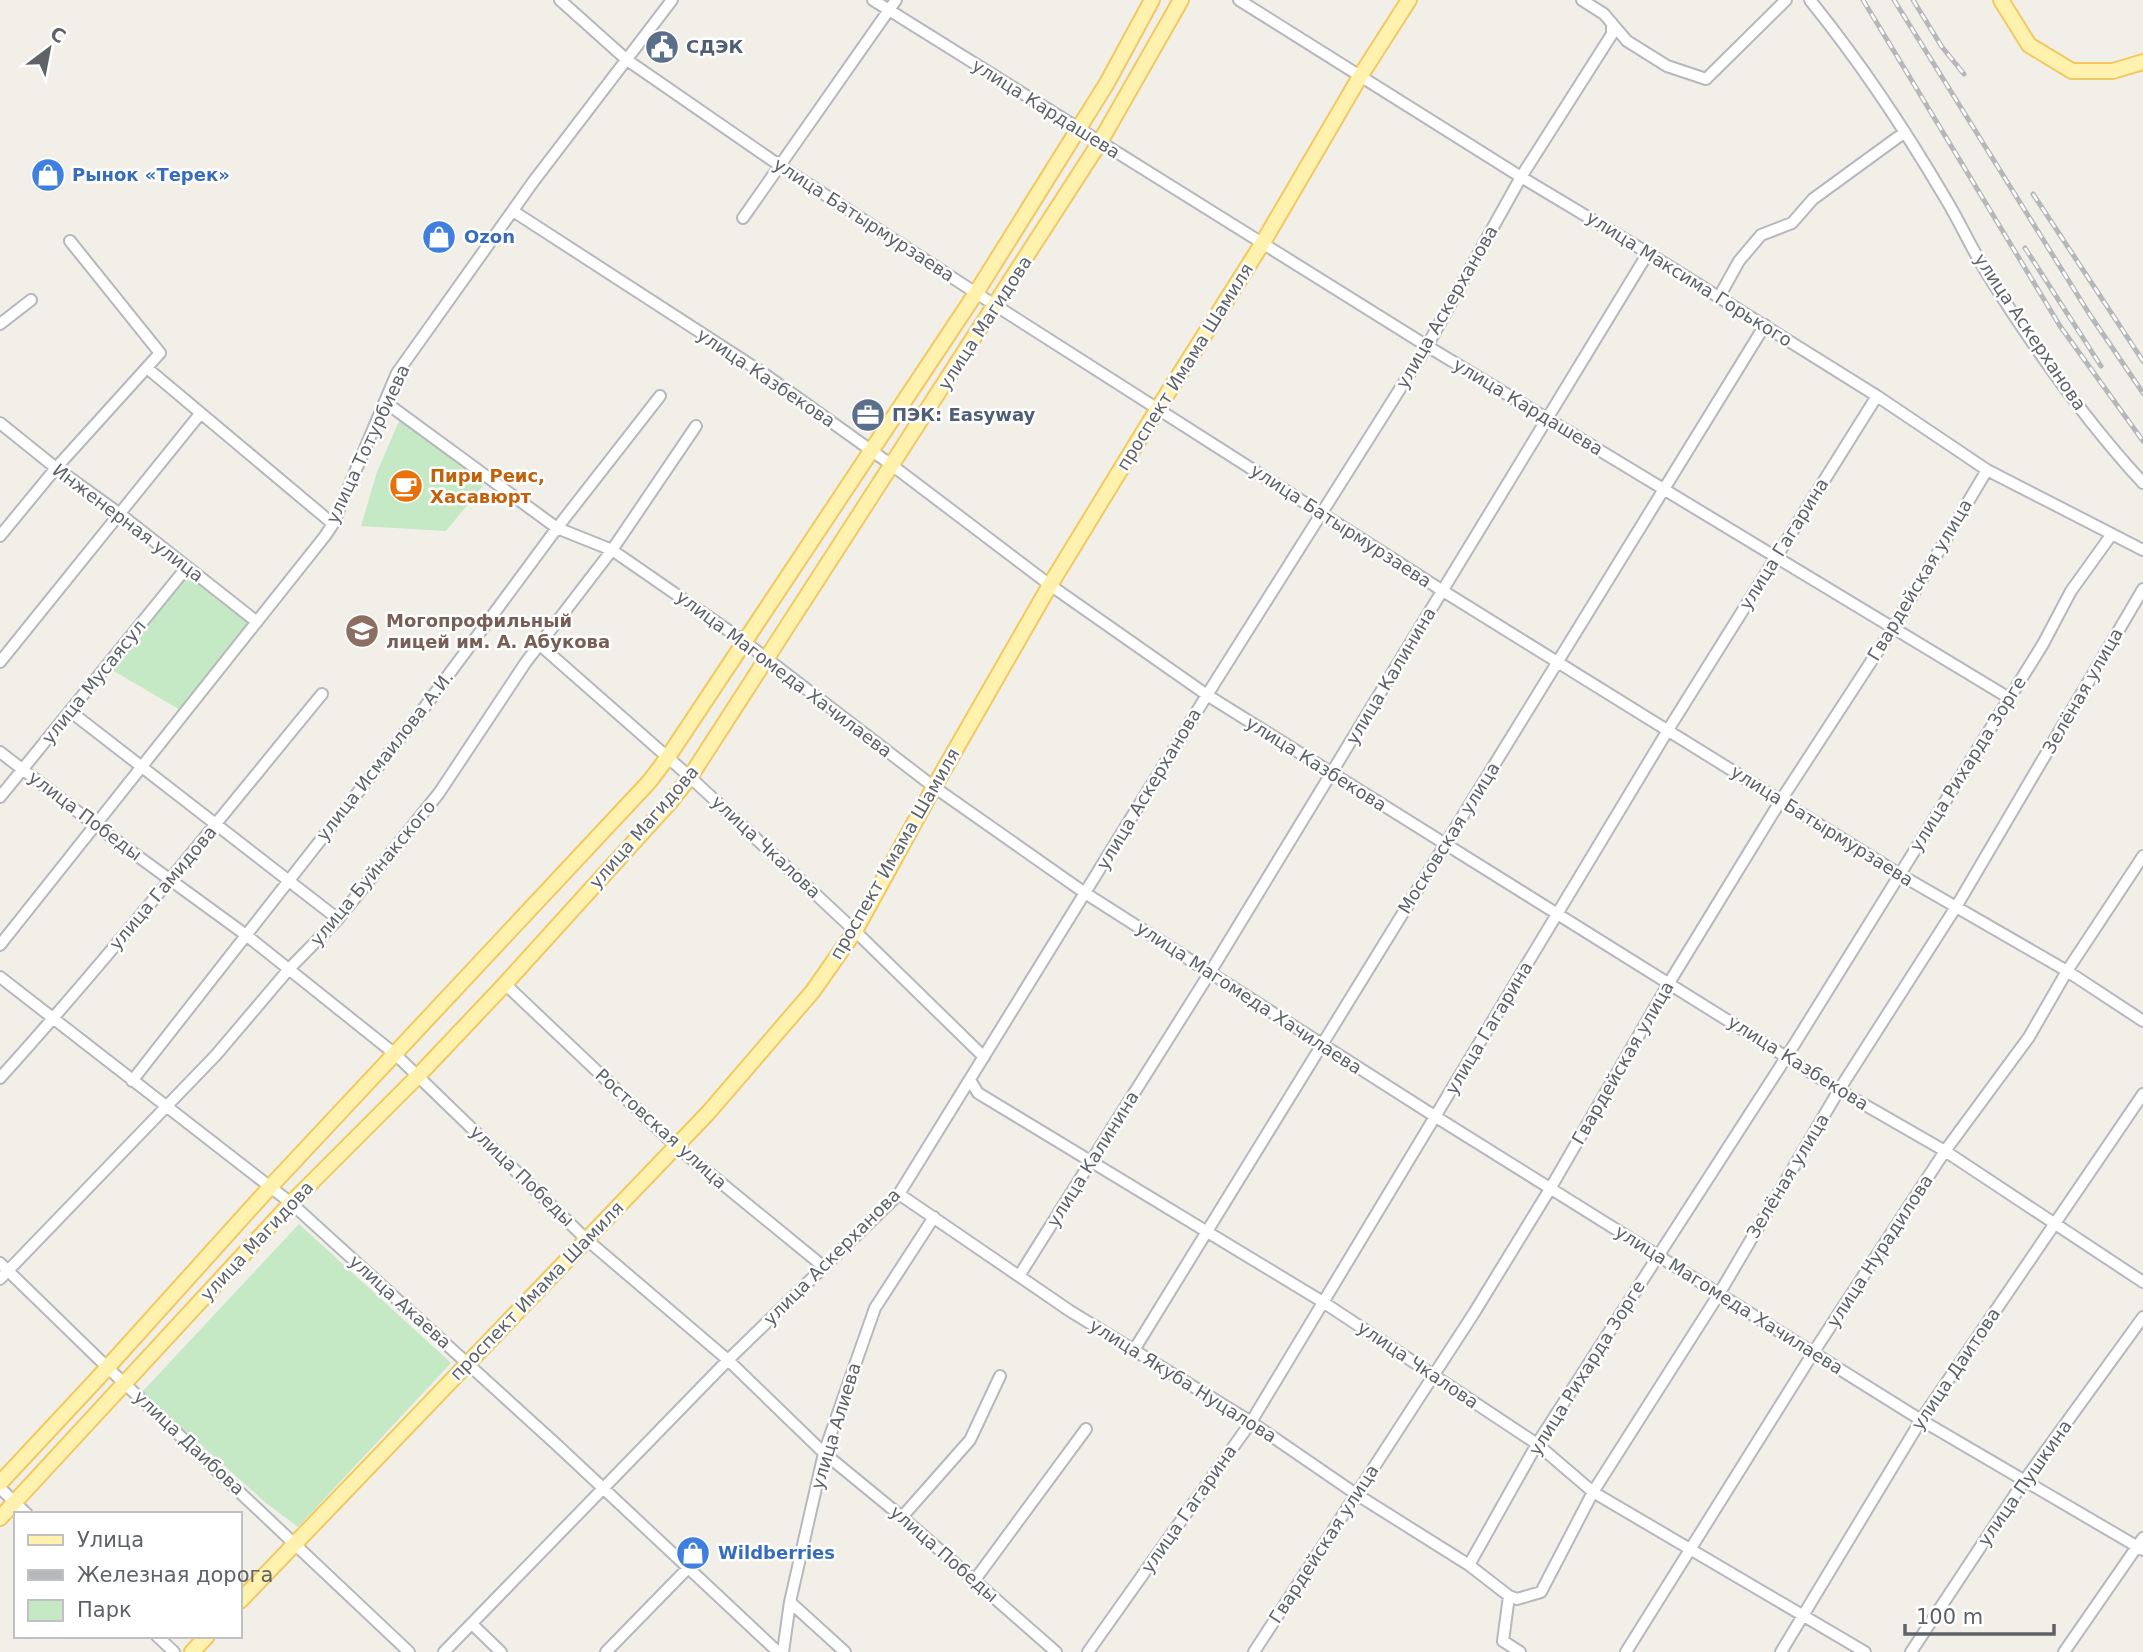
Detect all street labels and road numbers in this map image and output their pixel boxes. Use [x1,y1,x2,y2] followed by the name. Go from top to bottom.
[968,54,1124,163] street label: улица Кардашева
[770,153,959,286] street label: улица Батырмурзаева
[1583,206,1796,351] street label: улица Максима Горького
[1391,222,1502,392] street label: улица Аскерханова
[1970,249,2091,414] street label: улица Аскерханова
[933,252,1036,394] street label: улица Магидова
[1112,259,1257,474] street label: проспект Имама Шамиля
[693,324,839,432] street label: улица Казбекова
[1450,354,1607,460] street label: улица Кардашева
[321,361,414,527] street label: улица Тотурбиева
[49,459,208,586] street label: Инженерная улица
[1247,459,1436,592] street label: улица Батырмурзаева
[1735,474,1833,613] street label: улица Гагарина
[1863,495,1976,664] street label: Гвардейская улица
[672,586,896,762] street label: улица Магомеда Хачилаева
[1341,603,1440,748] street label: улица Калинина
[37,616,150,748] street label: улица Мусаясул
[2038,624,2127,757] street label: Зелёная улица
[312,667,457,845] street label: улица Исмаилова А.И.
[1905,672,2030,855] street label: улица Рихарда Зорге
[1092,704,1205,873] street label: улица Аскерханова
[1242,712,1391,815] street label: улица Казбекова
[825,744,964,963] street label: проспект Имама Шамиля
[1393,758,1504,917] street label: Московская улица
[585,761,703,892] street label: улица Магидова
[1727,761,1917,890] street label: улица Батырмурзаева
[25,766,146,865] street label: улица Победы
[708,791,825,902] street label: улица Чкалова
[306,796,440,950] street label: улица Буйнакского
[105,821,221,954] street label: улица Гамидова
[1133,917,1366,1078] street label: улица Магомеда Хачилаева
[1441,957,1537,1098] street label: улица Гагарина
[1567,978,1678,1148] street label: Гвардейская улица
[1724,1011,1873,1114] street label: улица Казбекова
[591,1064,731,1193] street label: Ростовская улица
[1042,1087,1143,1231] street label: улица Калинина
[1742,1110,1833,1242] street label: Зелёная улица
[466,1121,579,1231] street label: улица Победы
[1822,1170,1937,1331] street label: улица Нурадилова
[196,1177,317,1305] street label: улица Магидова
[759,1184,904,1329] street label: улица Аскерханова
[446,1197,628,1384] street label: проспект Имама Шамиля
[1611,1221,1847,1379] street label: улица Магомеда Хачилаева
[345,1250,456,1353] street label: улица Акаева
[1524,1276,1649,1459] street label: улица Рихарда Зорге
[1907,1304,2004,1434] street label: улица Даитова
[1086,1314,1281,1447] street label: улица Якуба Нуцалова
[1354,1316,1483,1413] street label: улица Чкалова
[806,1360,865,1492] street label: улица Алиева
[130,1386,249,1499] street label: улица Даибова
[1973,1416,2076,1550] street label: улица Пушкина
[1137,1441,1241,1577] street label: улица Гагарина
[1264,1461,1383,1627] street label: Гвардейская улица
[886,1501,1003,1606] street label: улица Победы

